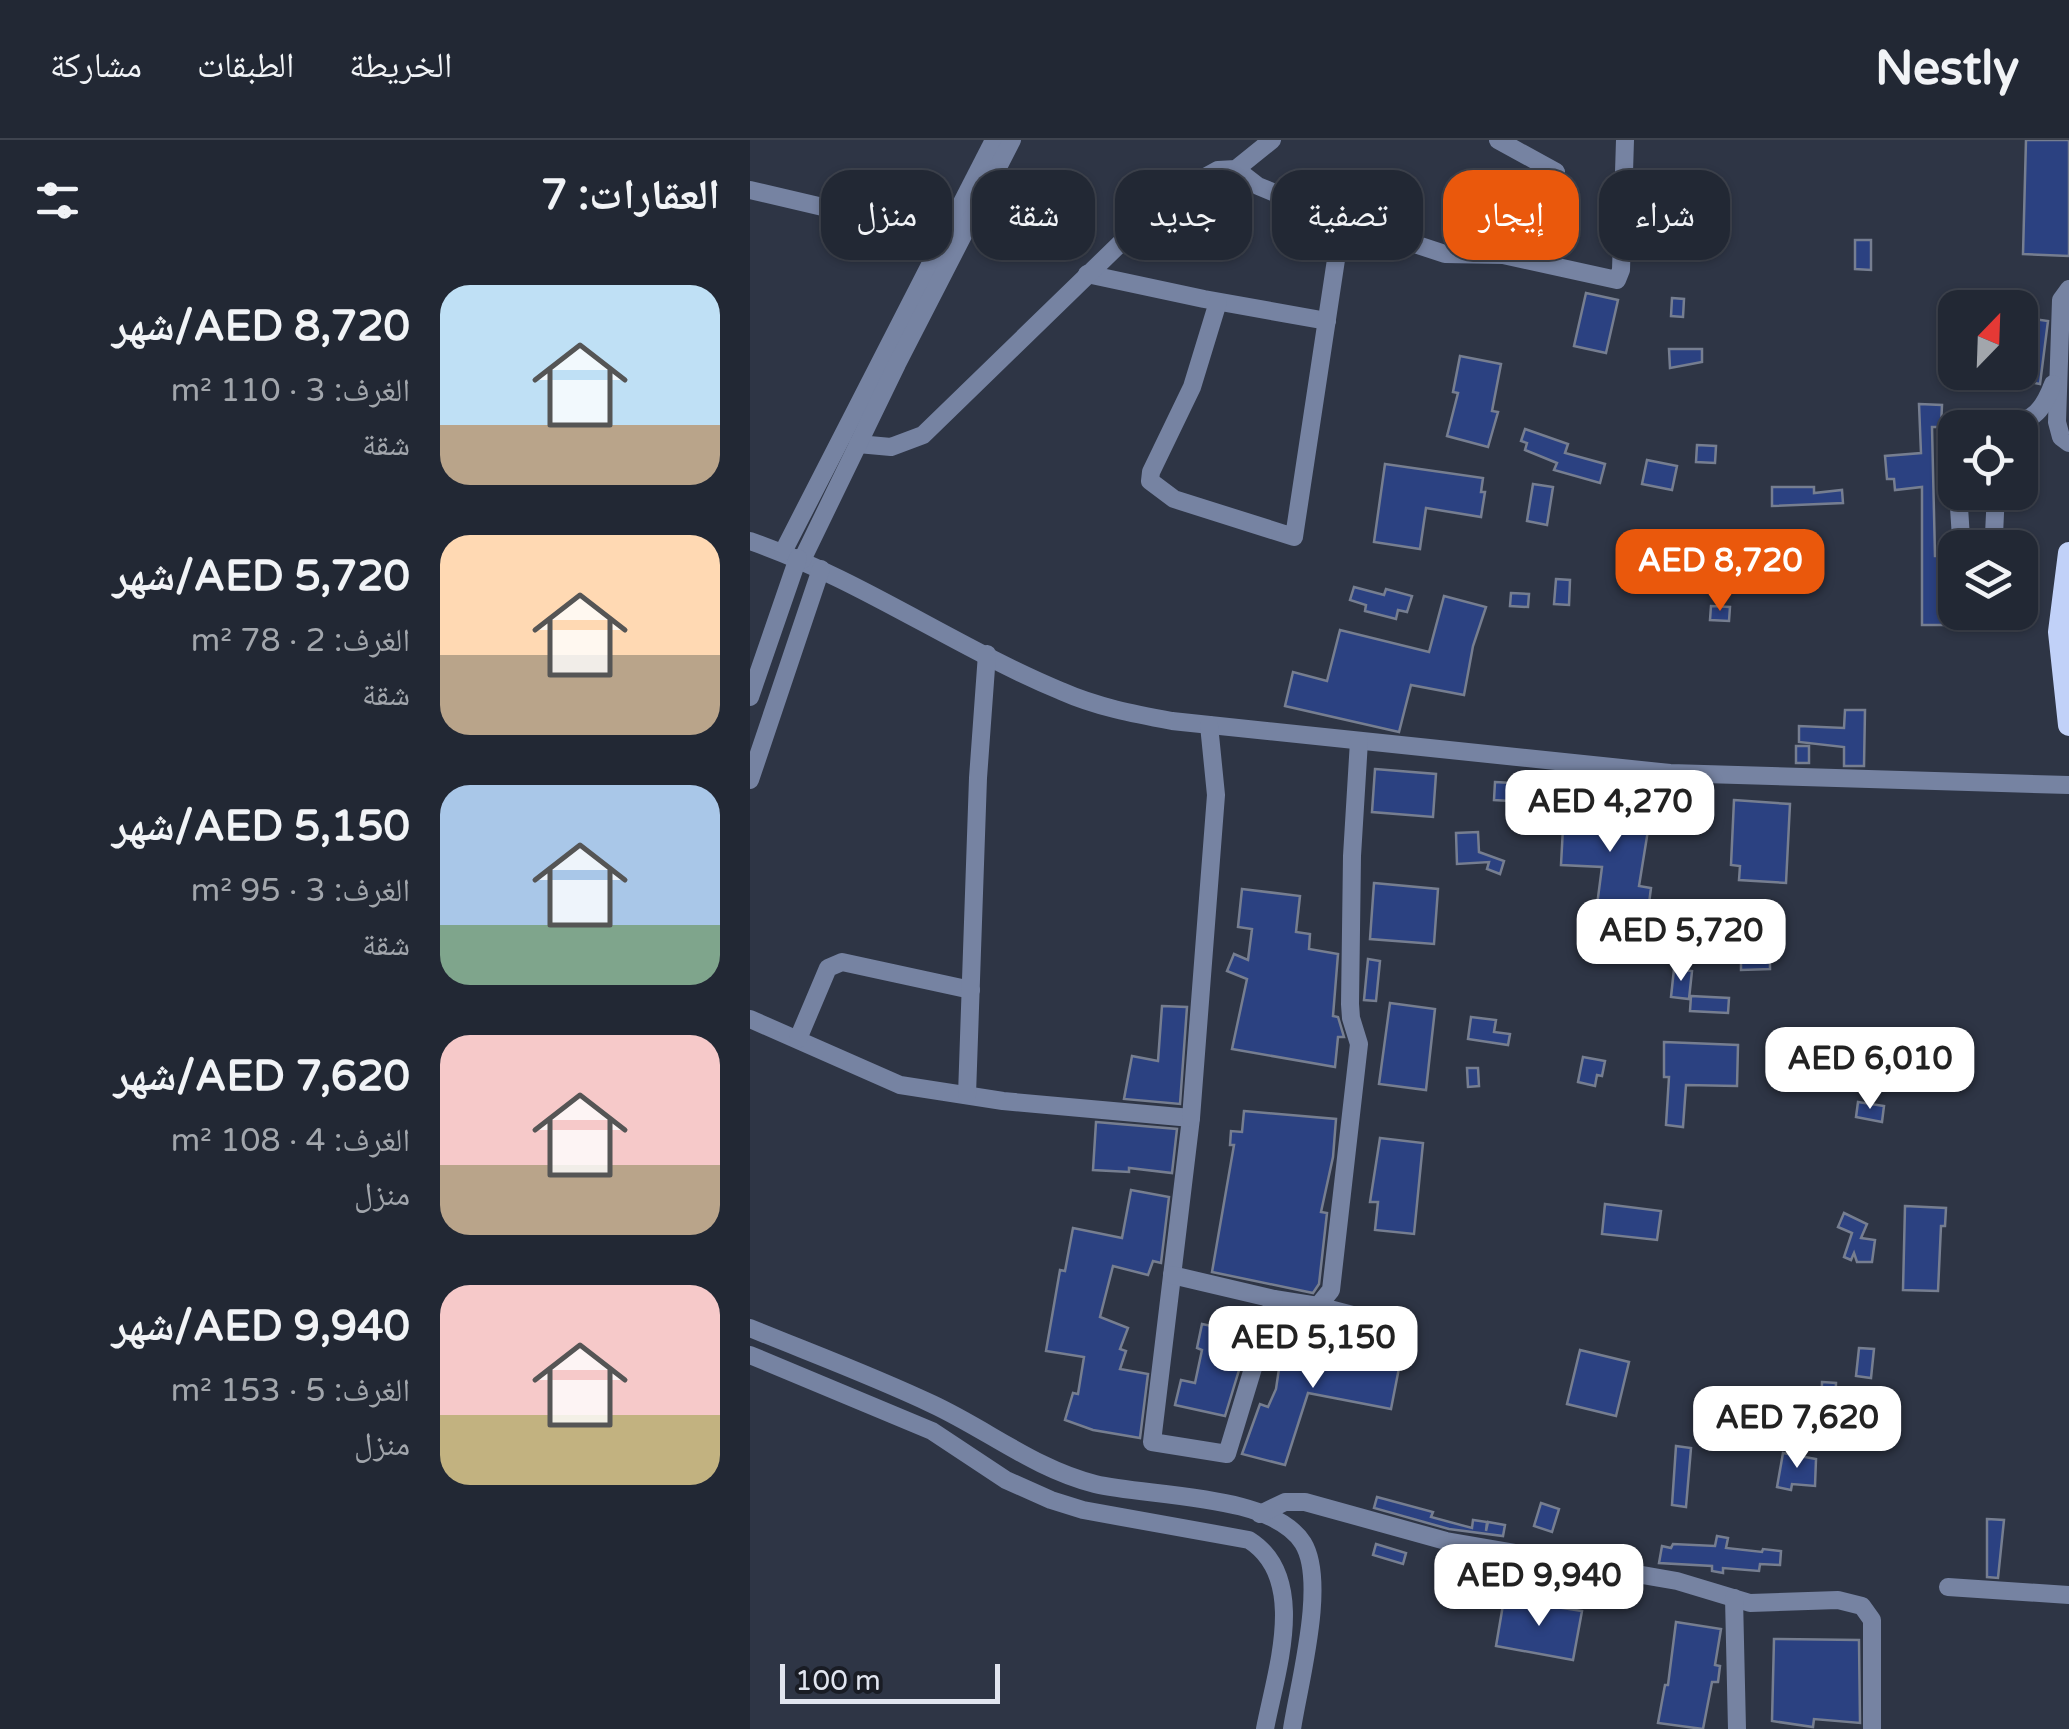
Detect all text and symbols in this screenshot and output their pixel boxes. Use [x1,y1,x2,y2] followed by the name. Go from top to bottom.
[1875,40,2019,98] text: Nestly
[50,45,142,87] text: مشاركة
[197,45,294,87] text: الطبقات
[349,45,452,87] text: الخريطة
[541,170,720,221] text: العقارات: 7
[821,170,952,260] chip: منزل
[972,170,1095,260] chip: شقة
[1115,170,1252,260] chip: جديد
[1272,170,1423,260] chip: تصفية
[1443,170,1579,260] chip: إيجار
[1599,170,1730,260] chip: شراء
[30,173,85,228] icon: filters
[1938,290,2038,390] north arrow
[1938,290,2038,630] map controls
[112,301,410,352] text: AED 8,720/شهر
[520,325,640,445] icon: home
[171,372,410,410] text: الغرف: 3 · 110 m²
[1938,410,2038,510] button: locate
[362,426,410,464] text: شقة
[1606,529,1834,614] pin: AED 8,720
[1938,530,2038,630] button: layers
[1637,542,1803,580] text: AED 8,720
[113,551,410,602] text: AED 5,720/شهر
[520,575,640,695] icon: home
[191,622,410,660] text: الغرف: 2 · 78 m²
[362,676,410,714] text: شقة
[1496,770,1724,855] pin: AED 4,270
[1527,783,1693,821] text: AED 4,270
[112,801,410,852] text: AED 5,150/شهر
[520,825,640,945] icon: home
[191,872,410,910] text: الغرف: 3 · 95 m²
[1567,899,1795,984] pin: AED 5,720
[1599,912,1763,950] text: AED 5,720
[362,926,410,964] text: شقة
[1756,1027,1984,1112] pin: AED 6,010
[1787,1040,1953,1078] text: AED 6,010
[114,1051,410,1102] text: AED 7,620/شهر
[520,1075,640,1195] icon: home
[171,1122,410,1160] text: الغرف: 4 · 108 m²
[354,1176,410,1214] text: منزل
[112,1301,410,1352] text: AED 9,940/شهر
[1199,1306,1427,1391] pin: AED 5,150
[1230,1319,1396,1357] text: AED 5,150
[520,1325,640,1445] icon: home
[171,1372,410,1410] text: الغرف: 5 · 153 m²
[1683,1386,1911,1471] pin: AED 7,620
[1715,1399,1879,1437] text: AED 7,620
[354,1426,410,1464] text: منزل
[1425,1544,1653,1629] pin: AED 9,940
[1456,1557,1622,1595] text: AED 9,940
[780,1659,1000,1704] scale bar
[795,1664,881,1698] text: 100 m

